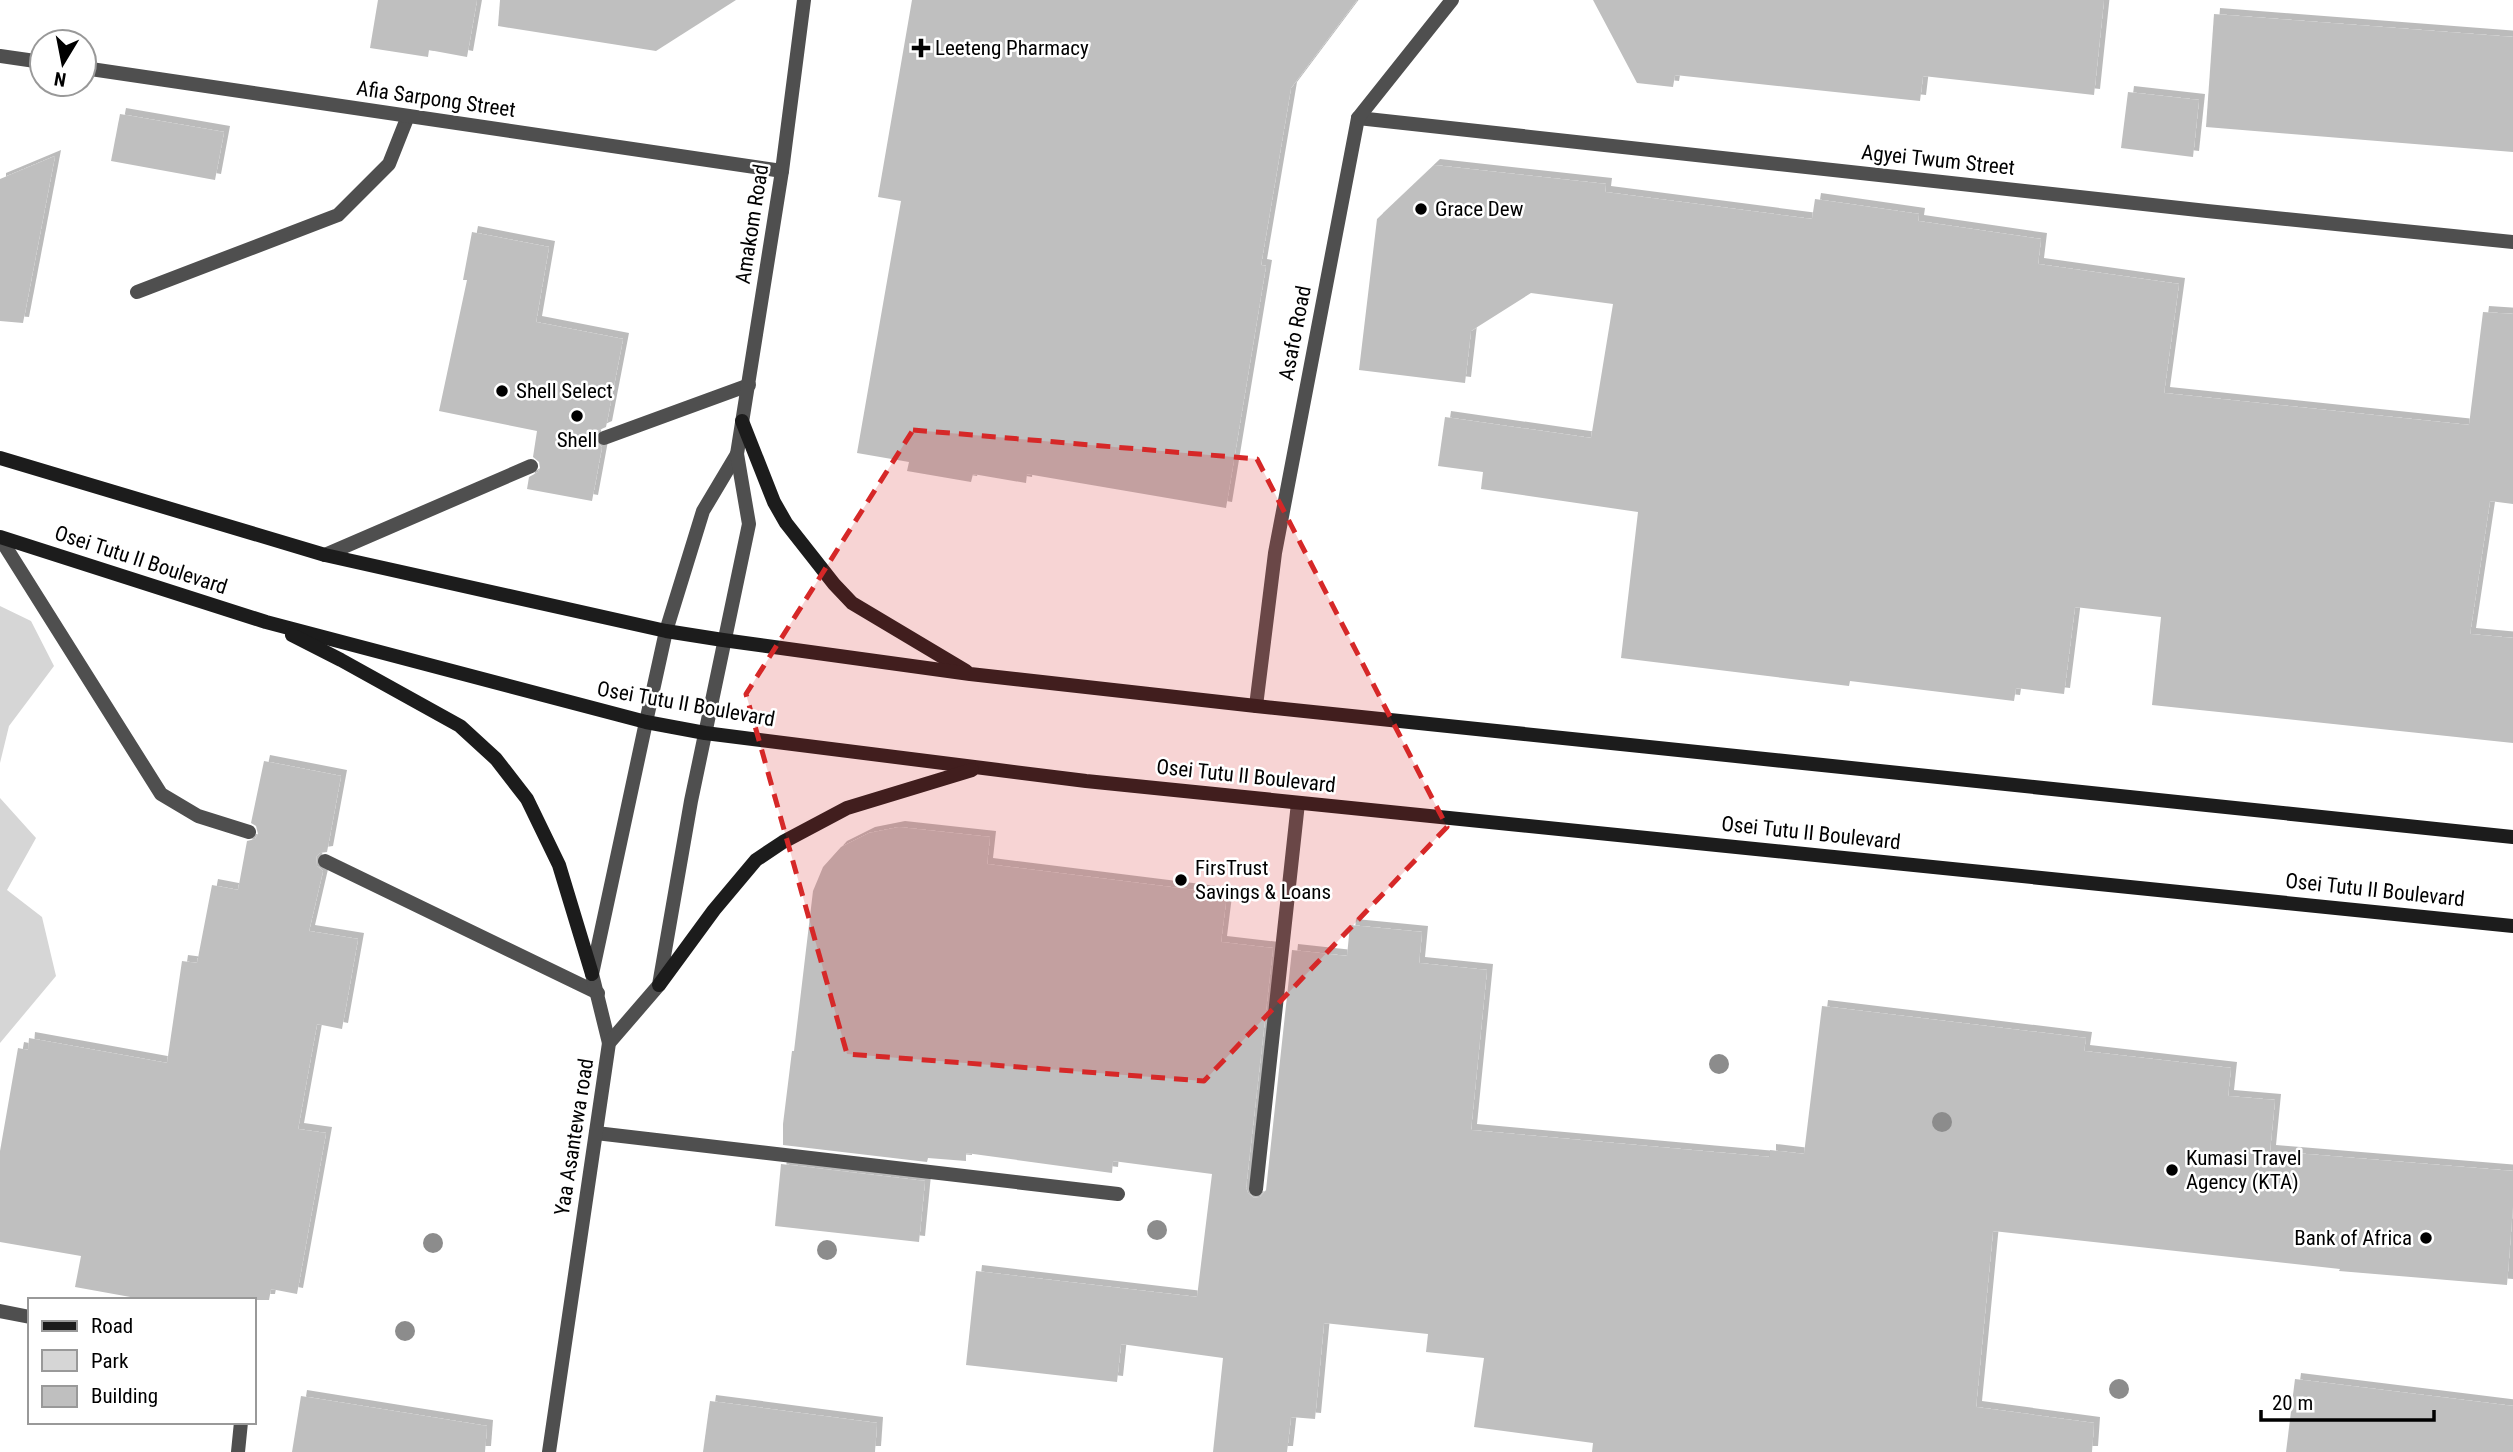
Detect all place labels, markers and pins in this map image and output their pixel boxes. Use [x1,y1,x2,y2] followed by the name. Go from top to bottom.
[935,36,1089,60] place label: Leeteng Pharmacy
[913,40,929,56] marker: Leeteng Pharmacy
[1435,197,1524,221] place label: Grace Dew
[1413,201,1429,217] marker: Grace Dew
[516,379,613,403] place label: Shell Select
[494,383,510,399] marker: Shell Select
[569,408,585,424] marker: Shell
[557,428,597,452] place label: Shell
[1195,856,1331,904] place label: FirsTrust Savings & Loans
[1173,872,1189,888] marker: FirsTrust Savings & Loans
[2186,1146,2302,1194] place label: Kumasi Travel Agency (KTA)
[2164,1162,2180,1178] marker: Kumasi Travel Agency (KTA)
[2294,1226,2412,1250] place label: Bank of Africa
[2418,1230,2434,1246] marker: Bank of Africa

